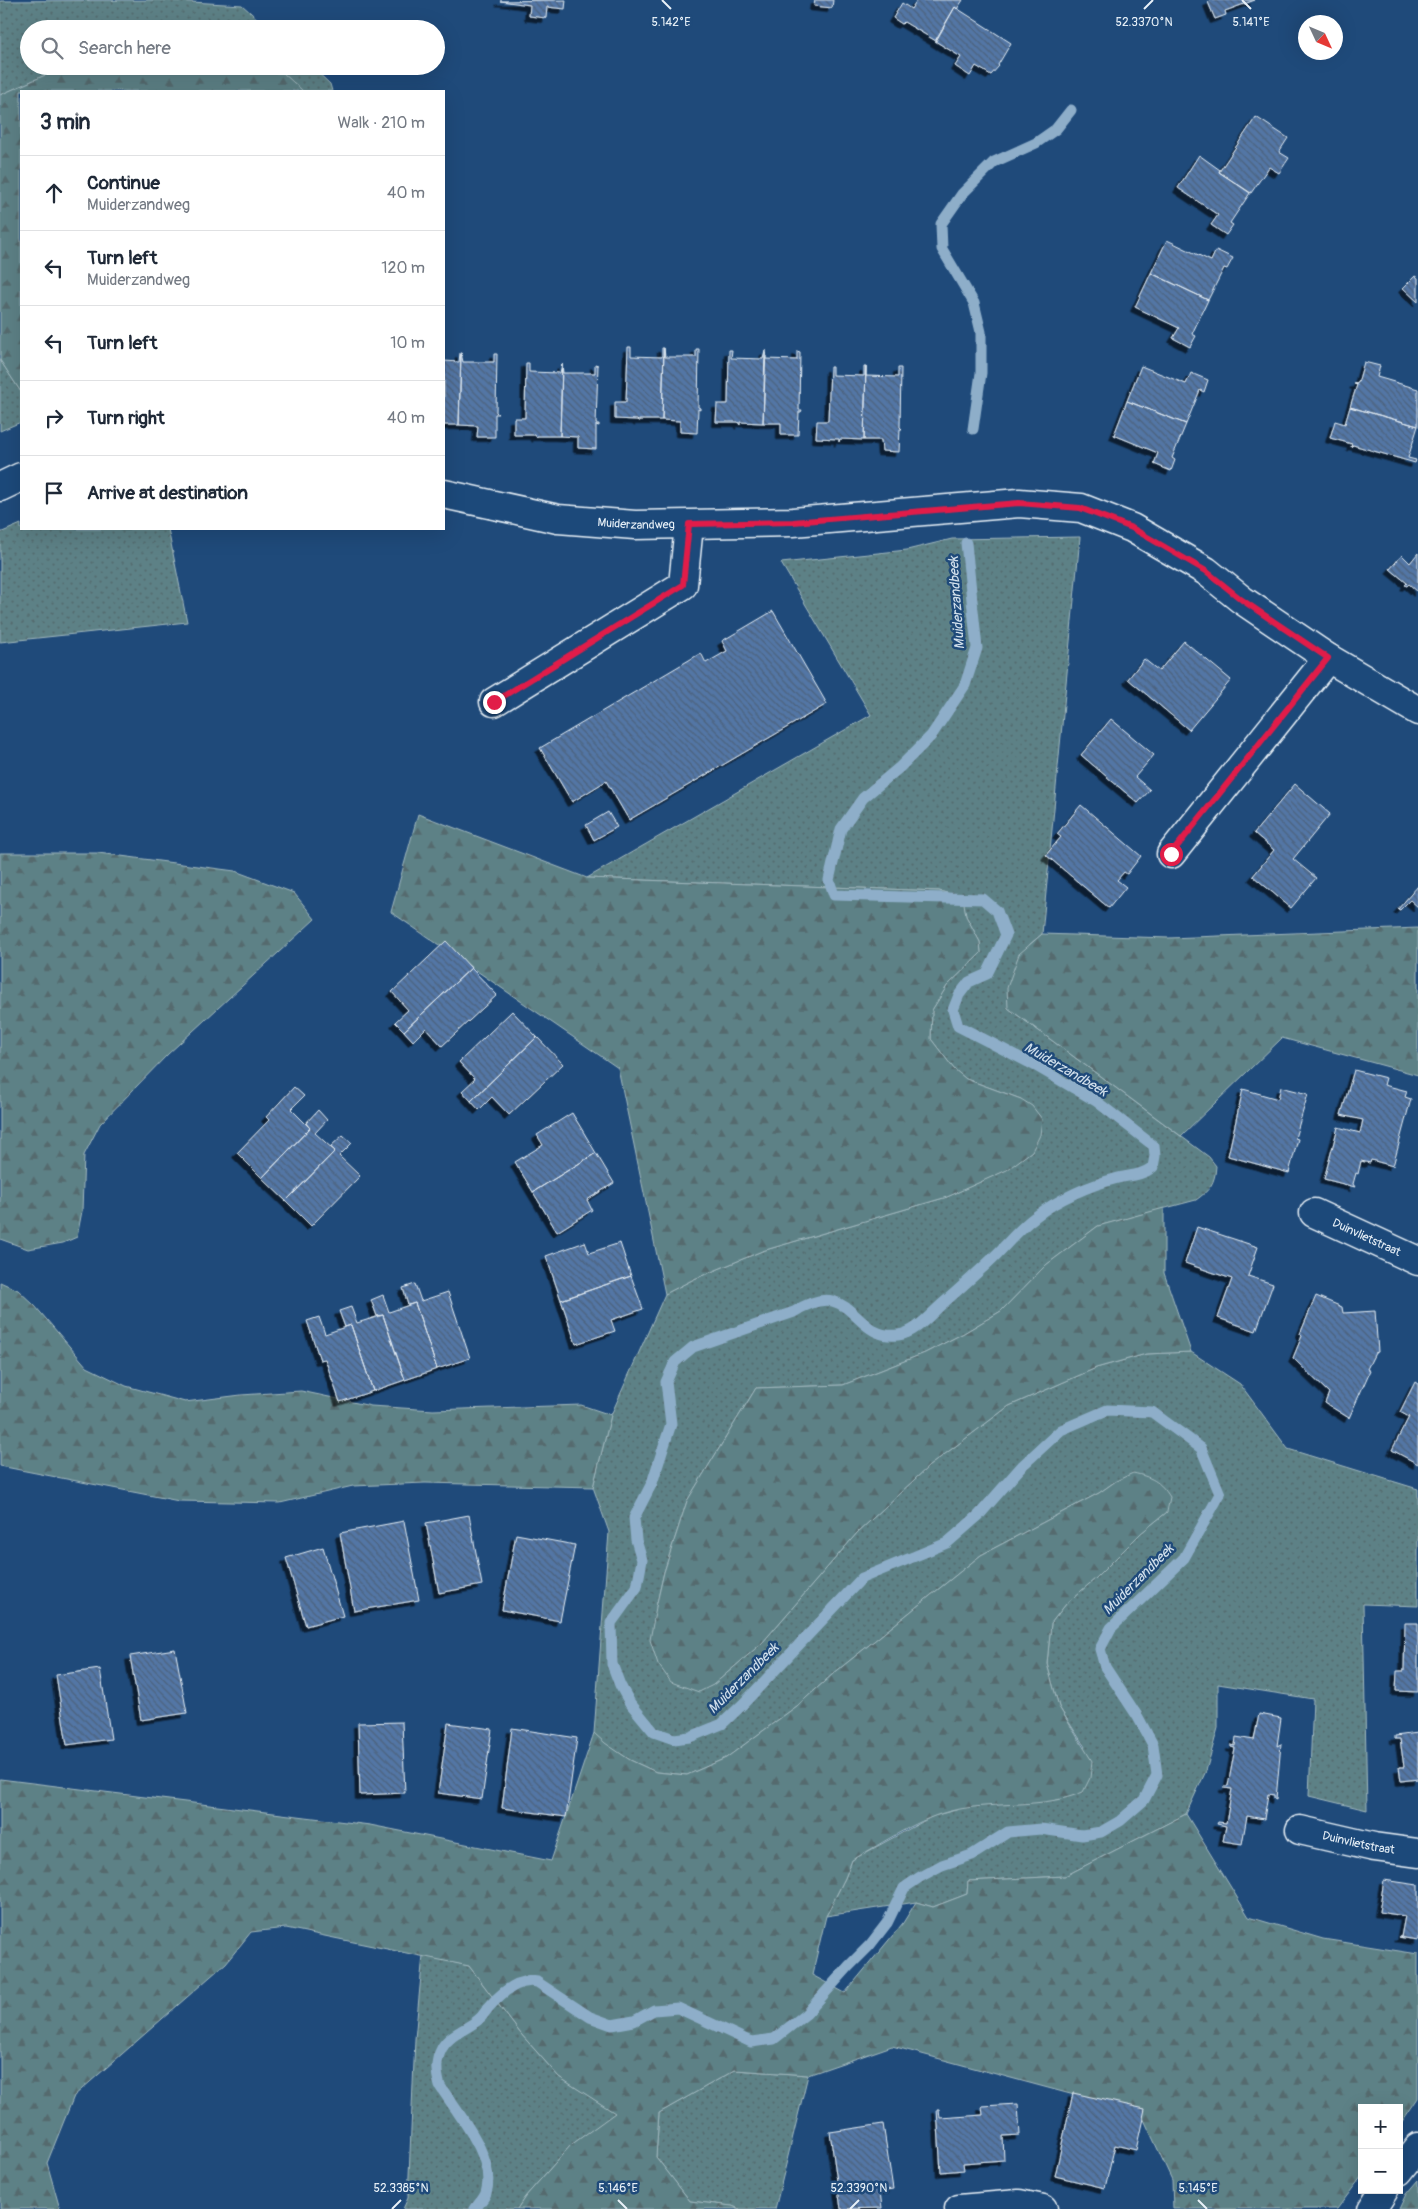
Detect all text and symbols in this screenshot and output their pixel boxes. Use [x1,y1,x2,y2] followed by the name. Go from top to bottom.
[652,15,691,30] text: 5.142°E
[1115,15,1173,30] text: 52.3370°N
[1233,15,1269,30] text: 5.141°E
[1298,15,1343,60] north arrow
[20,20,445,75] search box
[38,34,66,62] icon: search
[78,36,171,60] text: Search here
[40,109,90,136] text: 3 min
[337,113,425,133] text: Walk · 210 m
[87,171,160,195] text: Continue
[40,179,68,207] icon: ahead
[387,183,425,203] text: 40 m
[87,195,190,215] text: Muiderzandweg
[87,246,157,270] text: Turn left
[40,254,68,282] icon: left
[381,258,425,278] text: 120 m
[87,270,190,290] text: Muiderzandweg
[40,329,68,357] icon: left
[87,331,157,355] text: Turn left
[390,333,425,353] text: 10 m
[40,404,68,432] icon: right
[87,406,165,430] text: Turn right
[387,408,425,428] text: 40 m
[40,479,68,507] icon: arrive
[87,481,248,505] text: Arrive at destination
[597,515,675,533] street label: Muiderzandweg
[945,555,968,650] water label: Muiderzandbeek
[483,691,506,714] route end
[1160,843,1183,866] route start
[1021,1039,1111,1101] water label: Muiderzandbeek
[1330,1216,1403,1260] street label: Duinvlietstraat
[1099,1540,1178,1618] water label: Muiderzandbeek
[704,1639,783,1717] water label: Muiderzandbeek
[1321,1828,1396,1858] street label: Duinvlietstraat
[1358,2104,1403,2194] map controls
[1358,2104,1403,2149] button: +
[1358,2149,1403,2194] button: −
[373,2181,429,2196] text: 52.3385°N
[598,2181,638,2196] text: 5.146°E
[831,2181,887,2196] text: 52.3390°N
[1179,2181,1217,2196] text: 5.145°E

